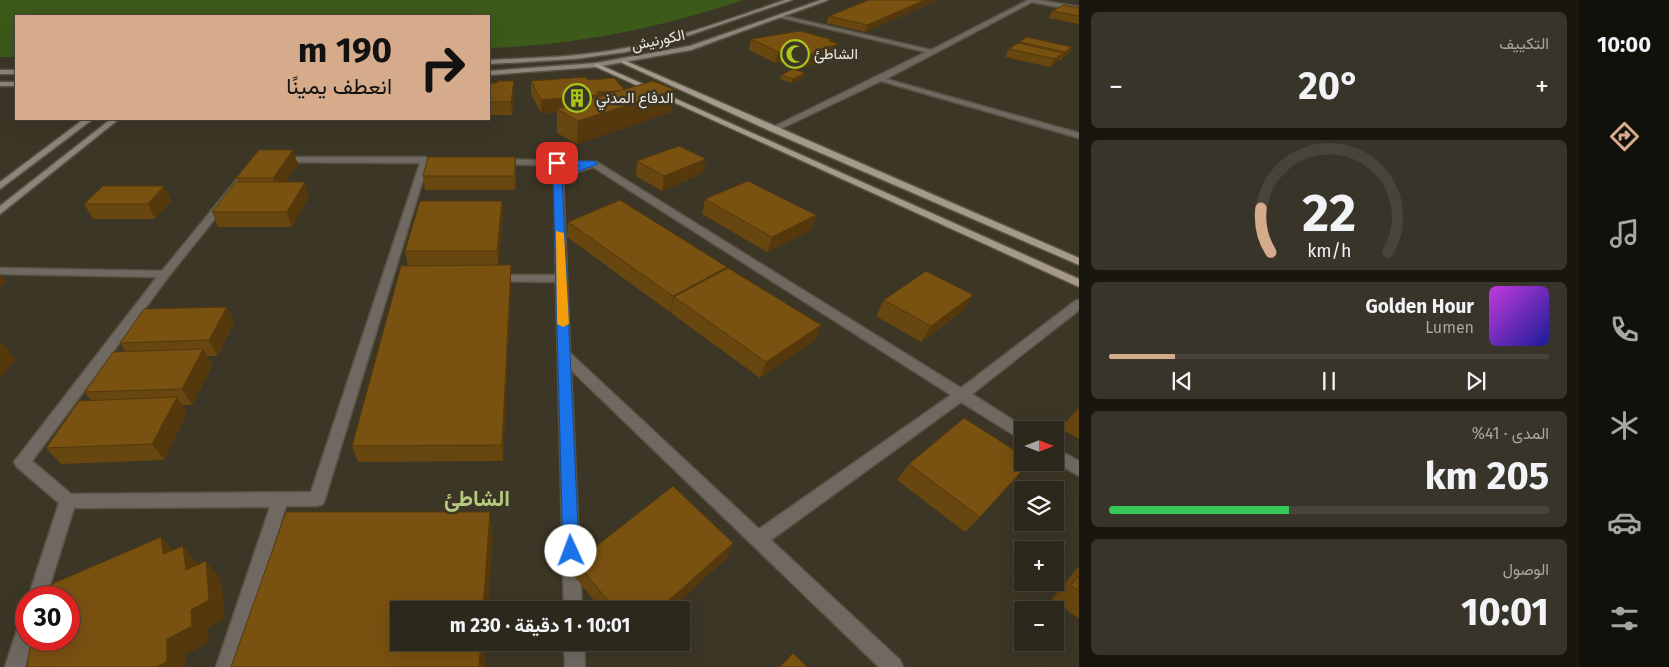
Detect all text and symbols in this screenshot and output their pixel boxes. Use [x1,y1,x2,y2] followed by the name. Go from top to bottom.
[629,26,687,55] street label: الكورنيش
[298,29,392,71] text: 190 m
[1597,31,1651,58] text: 10:00
[1499,34,1549,53] text: التكييف
[410,35,475,100] icon: right
[780,39,810,69] mosque icon: الشاطئ
[814,45,858,64] place label: الشاطئ
[1298,63,1360,109] text: 20°
[1109,70,1123,103] text: −
[1535,70,1549,103] text: +
[286,73,392,100] text: انعطف يمينًا
[562,83,592,113] building icon: الدفاع المدني
[596,89,674,111] place label: الدفاع المدني
[1607,119,1642,154] icon: directions
[536,142,578,184] pin
[543,149,571,177] icon: arrive
[1302,182,1356,245] text: 22
[1607,216,1642,251] icon: music
[1307,240,1351,262] text: km/h
[1366,295,1474,318] text: Golden Hour
[1607,312,1642,347] icon: phone
[1425,318,1474,337] text: Lumen
[1168,367,1196,395] icon: previous
[1315,367,1343,395] icon: pause
[1462,367,1490,395] icon: next
[1607,408,1642,443] icon: climate
[1014,421,1064,471] north arrow
[1014,421,1064,651] map controls
[1472,424,1549,443] text: المدى · 41%
[1425,453,1549,499] text: 205 km
[1014,481,1064,531] button: layers
[444,485,510,512] district label: الشاطئ
[1607,505,1642,540] icon: car
[544,524,596,576] position arrow
[1014,541,1064,591] button: +
[1503,560,1549,579] text: الوصول
[15,586,80,651] speed limit sign: 30
[1461,589,1549,635] text: 10:01
[1014,601,1064,651] button: −
[1607,601,1642,636] icon: filters
[450,614,630,637] text: 10:01 · 1 دقيقة · 230 m

